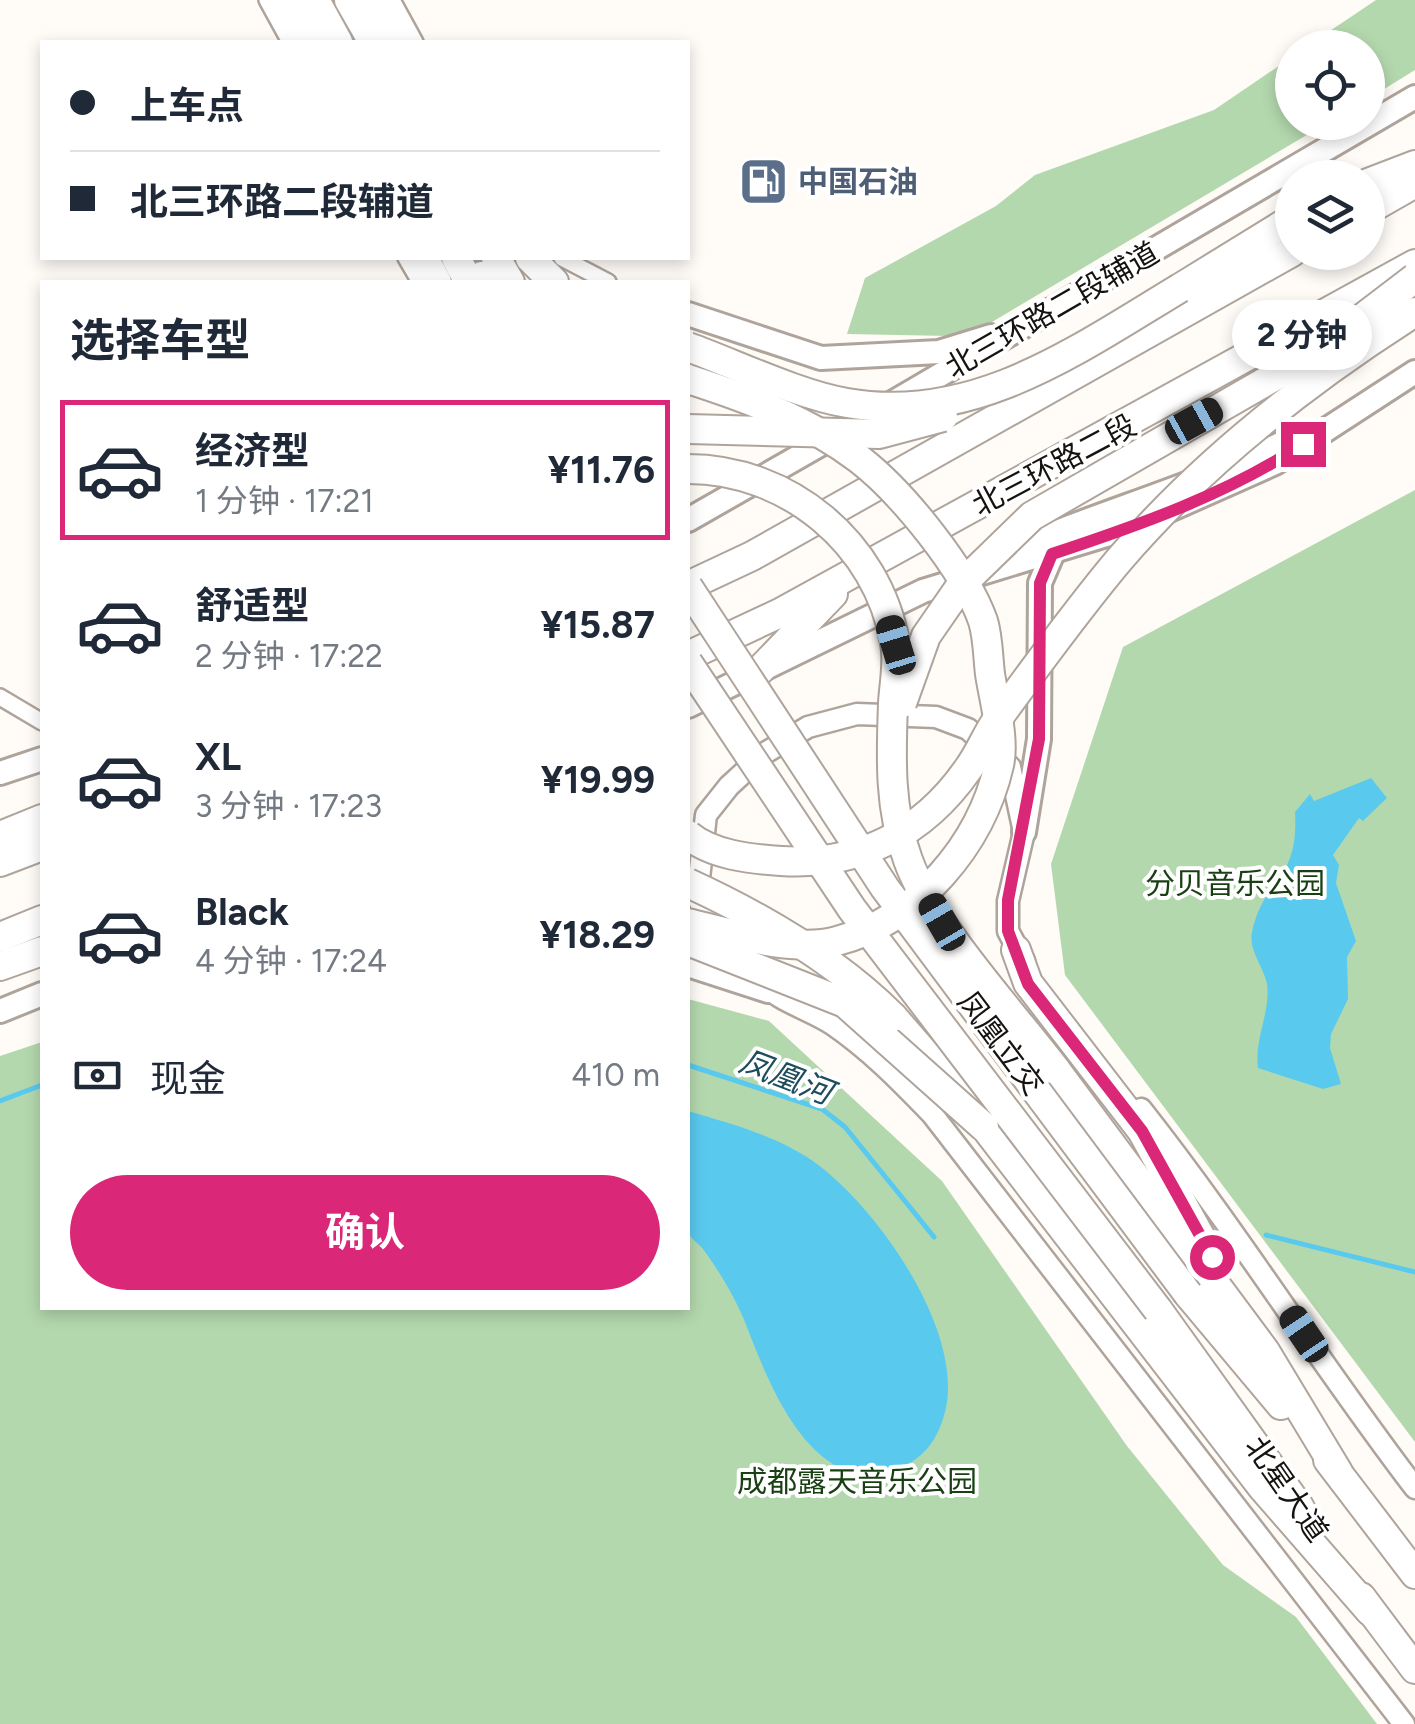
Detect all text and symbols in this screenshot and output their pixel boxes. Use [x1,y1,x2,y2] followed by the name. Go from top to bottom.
[1275,30,1385,270] map controls
[1275,30,1385,140] button: locate
[130,83,244,129] text: 上车点
[737,155,789,207] fuel station icon: 中国石油
[1275,160,1385,270] button: layers
[798,163,918,200] place label: 中国石油
[130,179,434,225] text: 北三环路二段辅道
[939,234,1165,386] street label: 北三环路二段辅道
[1233,299,1373,369] callout: 2 分钟
[70,313,250,367] text: 选择车型
[1257,316,1347,354] text: 2 分钟
[1160,393,1228,449] car
[966,406,1142,524] street label: 北三环路二段
[1281,422,1326,467] route end
[75,425,165,515] icon: car
[195,428,309,474] text: 经济型
[548,447,655,493] text: ¥11.76
[195,482,374,520] text: 1 分钟 · 17:21
[75,580,165,670] icon: car
[195,583,309,629] text: 舒适型
[540,602,655,648] text: ¥15.87
[873,612,919,678] car
[195,637,383,675] text: 2 分钟 · 17:22
[195,734,241,780] text: XL
[75,735,165,825] icon: car
[541,757,655,803] text: ¥19.99
[195,787,382,825] text: 3 分钟 · 17:23
[1145,865,1325,902] park label: 分贝音乐公园
[195,889,289,935] text: Black
[914,889,970,955] car
[75,890,165,980] icon: car
[540,912,655,958] text: ¥18.29
[195,942,387,980] text: 4 分钟 · 17:24
[950,984,1052,1102] street label: 凤凰立交
[734,1042,843,1114] water label: 凤凰河
[70,1048,125,1103] icon: cash
[150,1056,226,1102] text: 现金
[571,1056,660,1094] text: 410 m
[70,1175,660,1290] button: 确认
[1190,1235,1235,1280] route start
[1275,1301,1333,1367] car
[1237,1429,1337,1549] street label: 北星大道
[737,1463,977,1500] park label: 成都露天音乐公园

